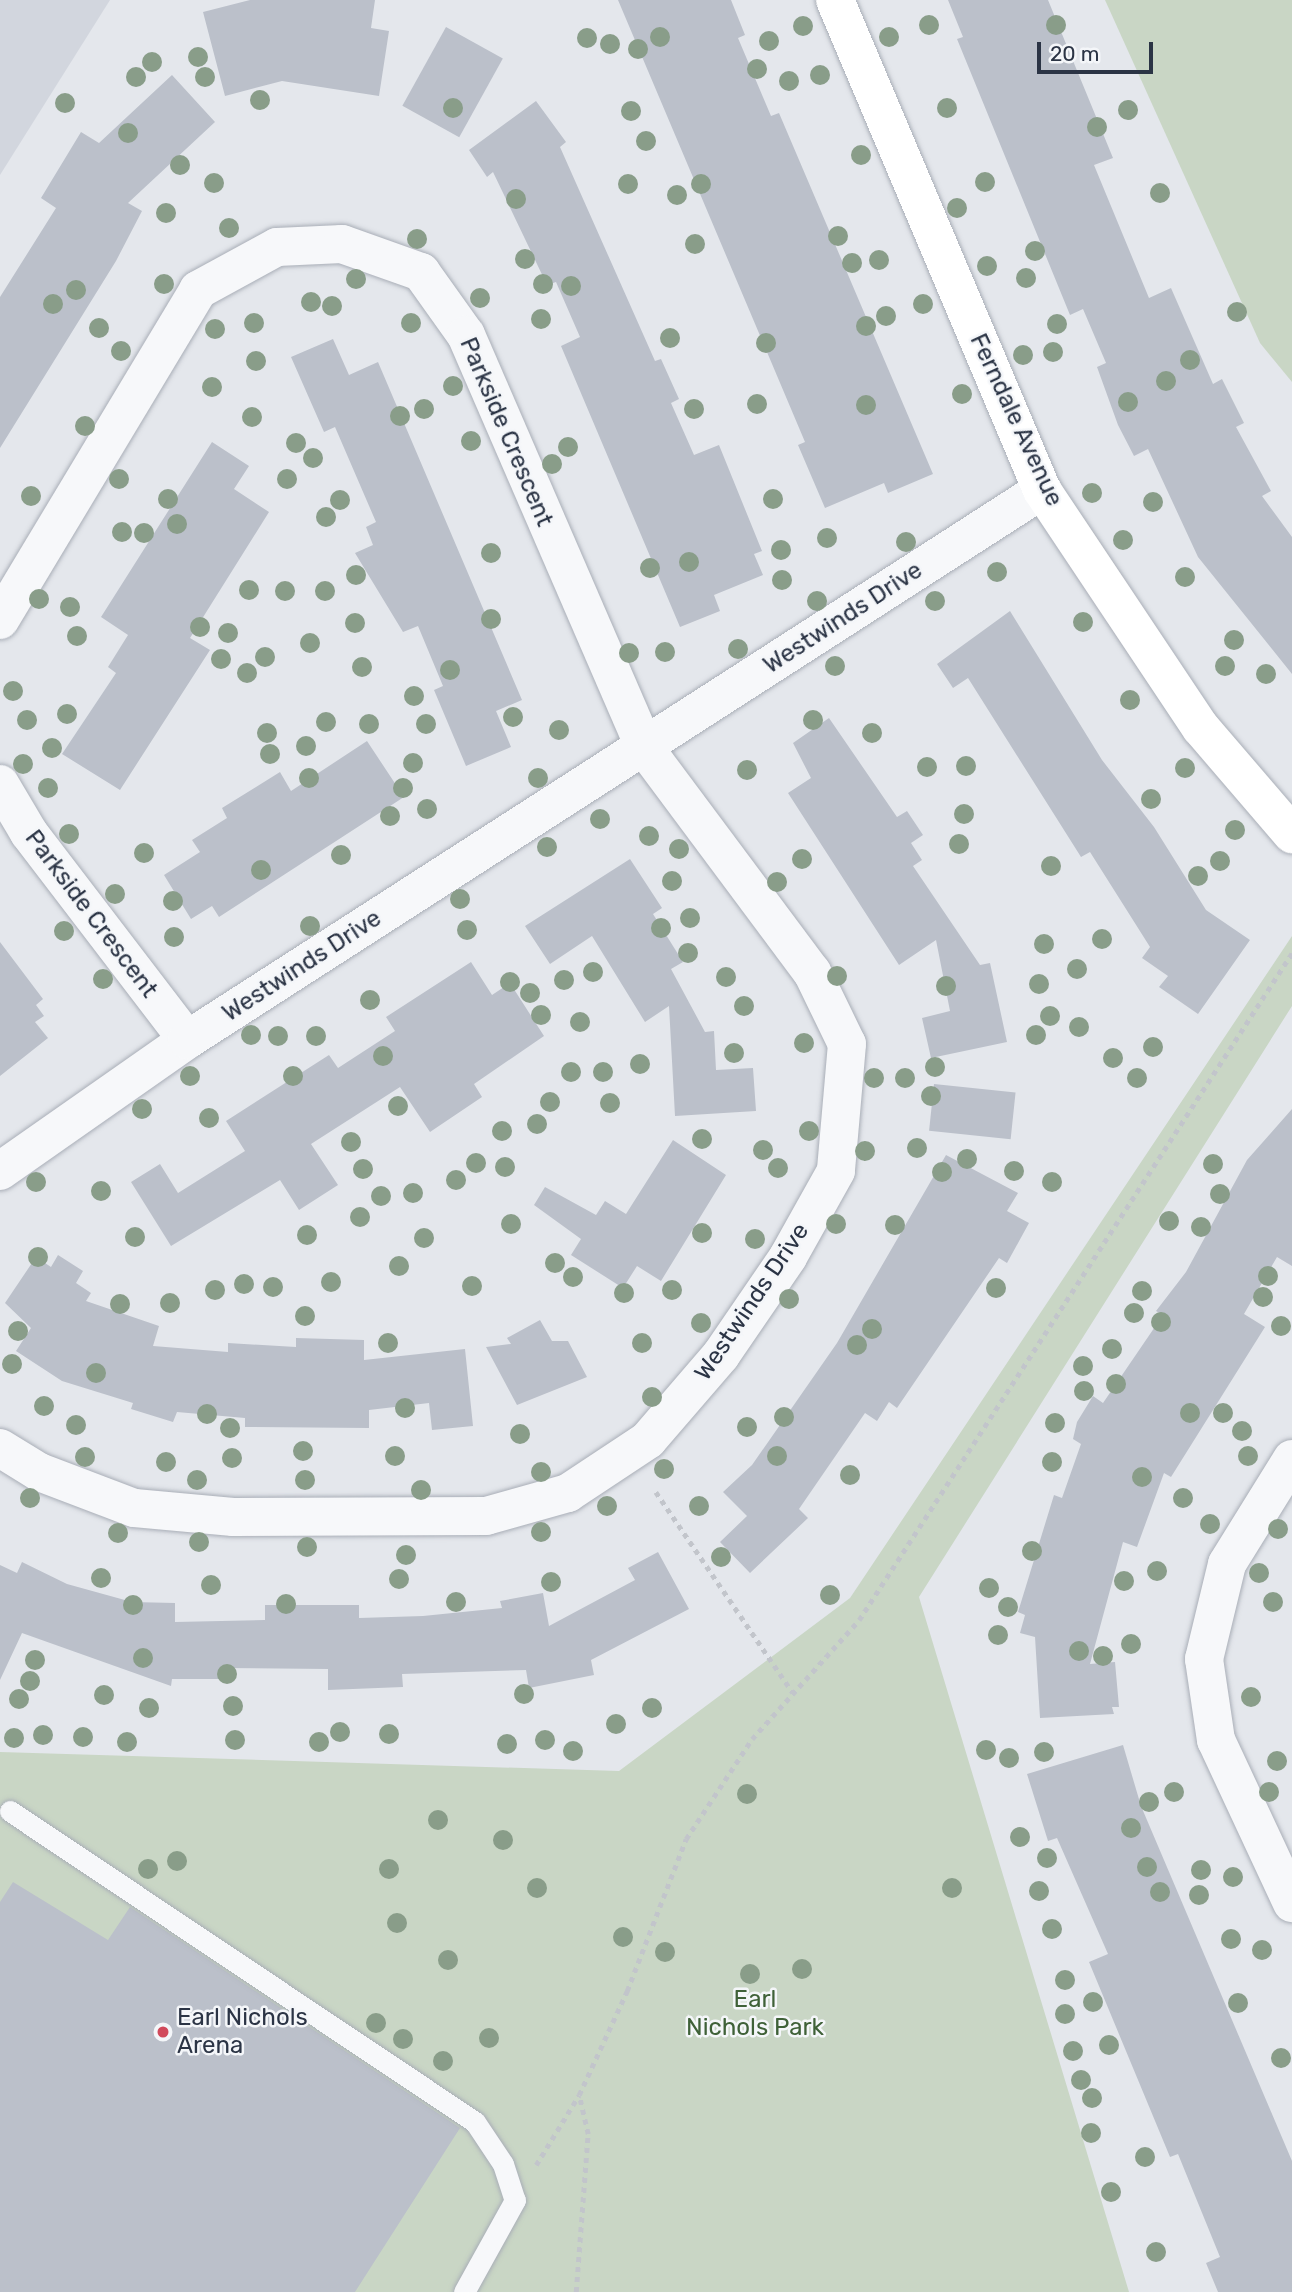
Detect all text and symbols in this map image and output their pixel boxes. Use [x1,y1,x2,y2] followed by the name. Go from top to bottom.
[1040,28,1156,72] scale bar
[1050,41,1099,66] text: 20 m
[963,329,1069,511] street label: Ferndale Avenue
[453,333,559,531] street label: Parkside Crescent
[758,556,928,680] street label: Westwinds Drive
[19,825,163,1003] street label: Parkside Crescent
[217,904,387,1028] street label: Westwinds Drive
[689,1218,815,1386] street label: Westwinds Drive
[686,1986,824,2042] park label: Earl Nichols Park
[177,2004,308,2060] place label: Earl Nichols Arena
[155,2024,171,2040] marker: Earl Nichols Arena

